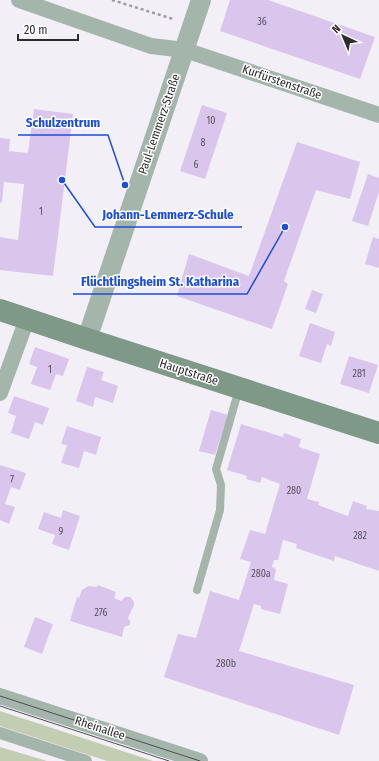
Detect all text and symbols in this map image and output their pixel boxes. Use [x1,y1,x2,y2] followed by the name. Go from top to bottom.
[18,16,78,42] scale bar
[257,16,267,28] house number: 36
[323,16,363,56] north arrow
[330,22,343,36] text: N
[24,23,48,37] text: 20 m
[241,62,324,102] street label: Kurfürstenstraße
[135,72,183,176] street label: Paul-Lemmerz-Straße
[18,110,108,135] callout: Schulzentrum
[26,115,100,130] text: Schulzentrum
[206,115,216,127] house number: 10
[201,137,206,149] house number: 8
[194,159,199,171] house number: 6
[95,202,242,227] callout: Johann-Lemmerz-Schule
[39,206,43,218] house number: 1
[101,207,234,222] text: Johann-Lemmerz-Schule
[73,269,247,294] callout: Flüchtlingsheim St. Katharina
[81,274,240,289] text: Flüchtlingsheim St. Katharina
[158,356,220,388] street label: Hauptstraße
[48,364,52,376] house number: 1
[352,368,366,380] house number: 281
[10,474,14,486] house number: 7
[287,485,301,497] house number: 280
[59,526,64,538] house number: 9
[353,530,367,542] house number: 282
[251,568,271,580] house number: 280a
[94,607,108,619] house number: 276
[216,658,236,670] house number: 280b
[73,713,127,743] street label: Rheinallee

